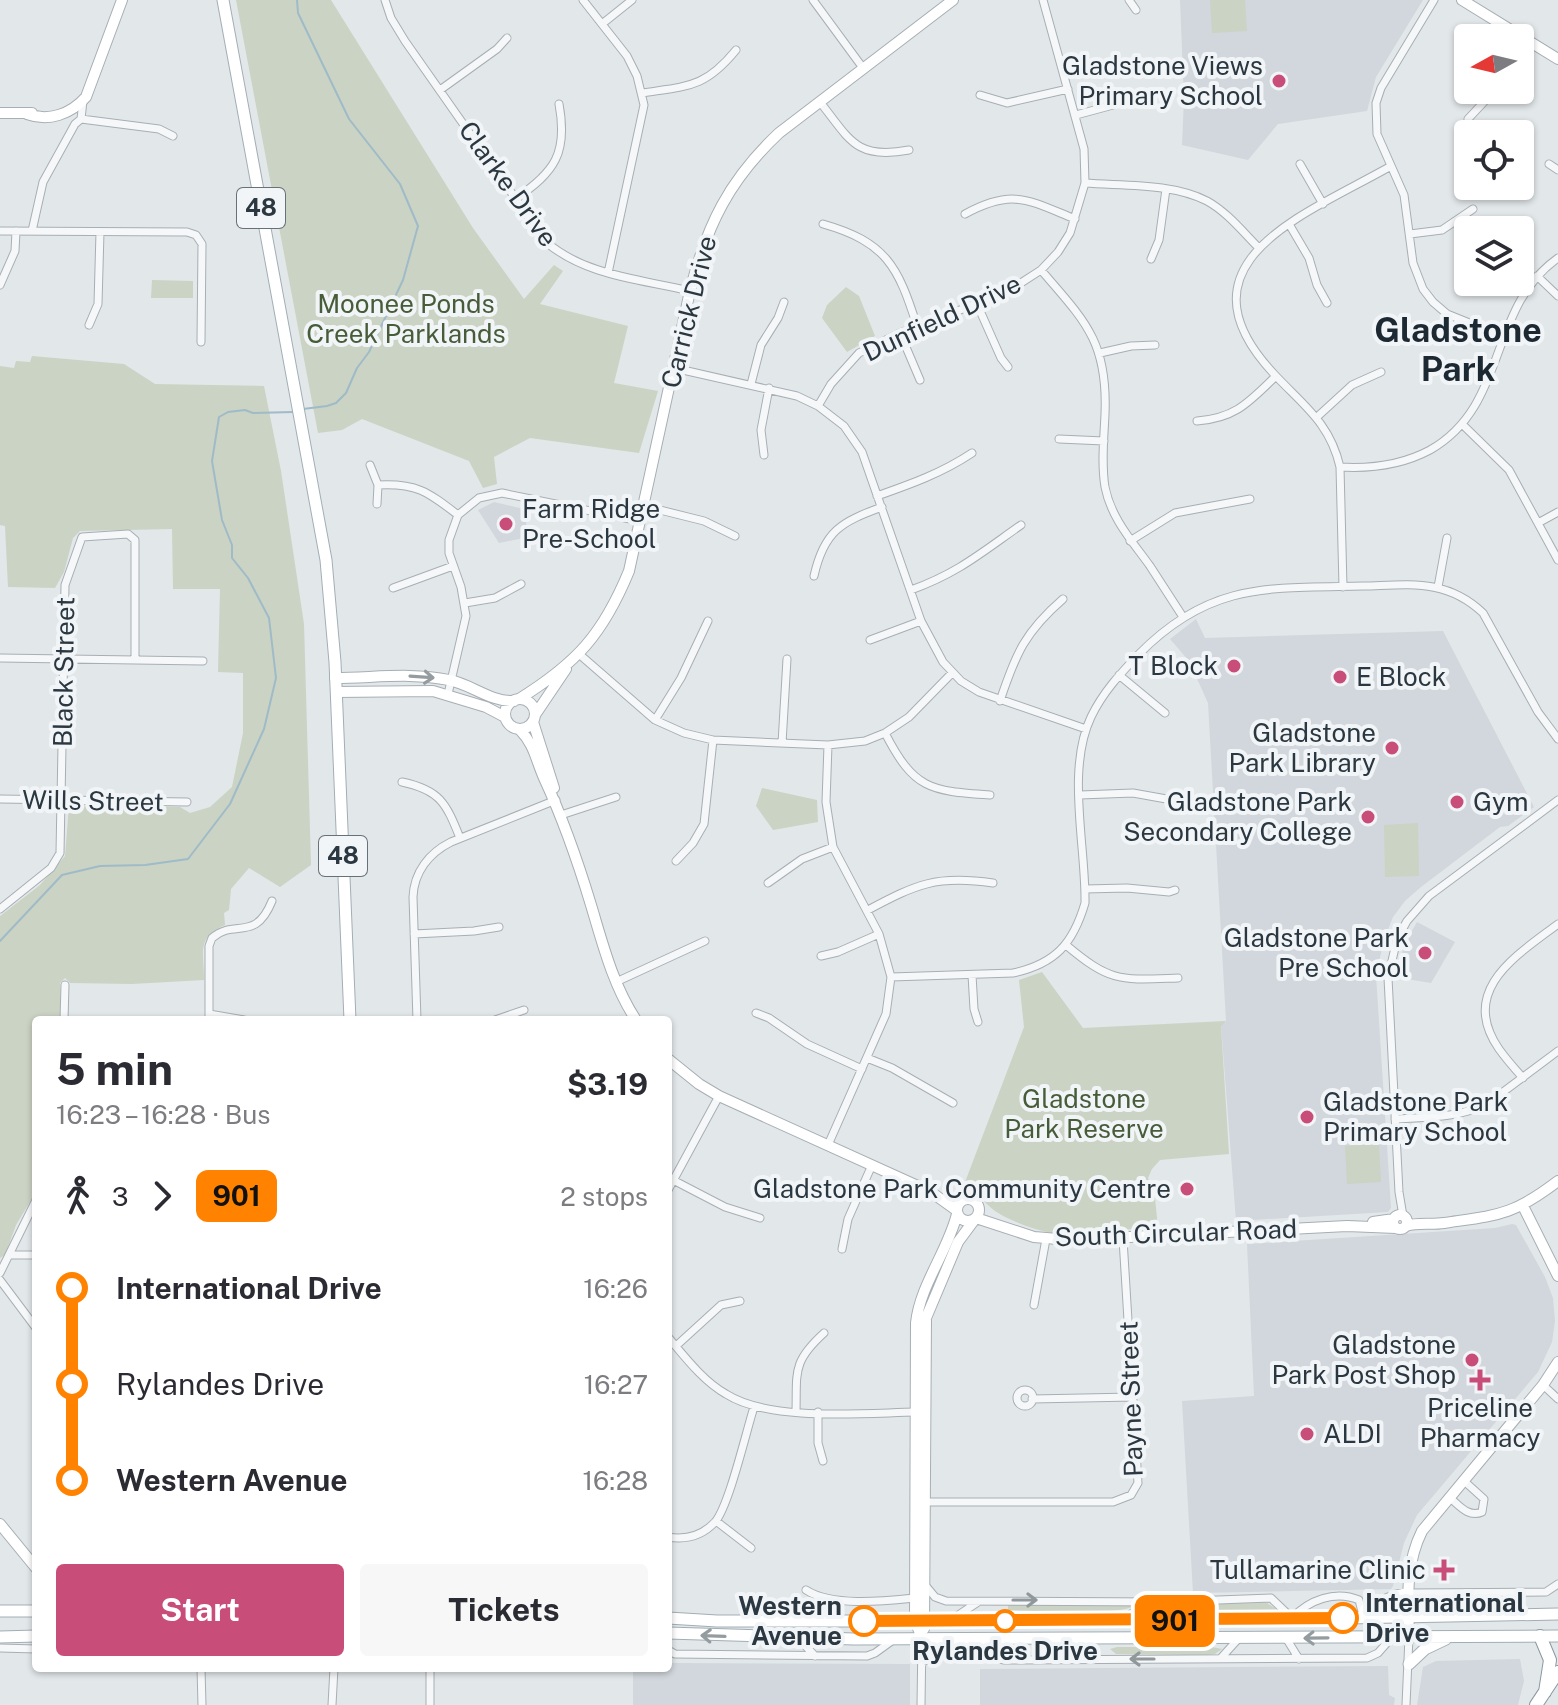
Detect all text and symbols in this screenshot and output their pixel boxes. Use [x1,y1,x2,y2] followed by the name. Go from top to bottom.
[1454,24,1534,104] north arrow
[1454,24,1534,296] map controls
[1062,50,1263,111] place label: Gladstone Views Primary School
[1270,72,1288,90] marker: Gladstone Views Primary School
[453,115,564,252] street label: Clarke Drive
[1454,120,1534,200] button: locate
[237,188,285,228] road number: 48
[1454,216,1534,296] button: layers
[655,232,722,391] street label: Carrick Drive
[858,267,1026,368] street label: Dunfield Drive
[306,288,506,349] park label: Moonee Ponds Creek Parklands
[1374,310,1542,389] district label: Gladstone Park
[522,493,660,554] place label: Farm Ridge Pre-School
[497,515,515,533] marker: Farm Ridge Pre-School
[47,597,80,747] street label: Black Street
[1128,650,1218,681] place label: T Block
[1225,657,1243,675] marker: T Block
[1356,661,1446,692] place label: E Block
[1331,668,1349,686] marker: E Block
[408,670,435,685] one-way arrow
[1229,717,1376,778] place label: Gladstone Park Library
[1383,739,1401,757] marker: Gladstone Park Library
[22,784,164,817] street label: Wills Street
[1123,786,1352,847] place label: Gladstone Park Secondary College
[1473,786,1528,817] place label: Gym
[1448,793,1466,811] marker: Gym
[1359,808,1377,826] marker: Gladstone Park Secondary College
[319,836,367,876] road number: 48
[1224,922,1409,983] place label: Gladstone Park Pre School
[1416,944,1434,962] marker: Gladstone Park Pre School
[56,1043,173,1095] text: 5 min
[567,1066,648,1102] text: $3.19
[1004,1083,1164,1144] park label: Gladstone Park Reserve
[1323,1086,1508,1147] place label: Gladstone Park Primary School
[56,1099,271,1130] text: 16:23 – 16:28 · Bus
[1298,1108,1316,1126] marker: Gladstone Park Primary School
[753,1173,1171,1204] place label: Gladstone Park Community Centre
[56,1174,100,1218] icon: walk
[140,1174,184,1218] icon: forward
[212,1179,261,1212] text: 901
[1178,1180,1196,1198] marker: Gladstone Park Community Centre
[112,1181,128,1212] text: 3
[560,1181,648,1212] text: 2 stops
[1054,1213,1298,1252] street label: South Circular Road
[116,1270,382,1306] text: International Drive
[583,1273,648,1304] text: 16:26
[1112,1321,1149,1478] street label: Payne Street
[1271,1329,1456,1390] place label: Gladstone Park Post Shop
[1463,1351,1481,1369] marker: Gladstone Park Post Shop
[116,1366,324,1402] text: Rylandes Drive
[584,1369,648,1400] text: 16:27
[1471,1371,1489,1389] marker: Priceline Pharmacy
[1420,1392,1540,1453] place label: Priceline Pharmacy
[1323,1418,1382,1449] place label: ALDI
[1298,1425,1316,1443] marker: ALDI
[116,1462,348,1498] text: Western Avenue
[583,1465,648,1496] text: 16:28
[1210,1554,1426,1585] place label: Tullamarine Clinic
[1433,1559,1455,1581] marker: Tullamarine Clinic
[56,1564,344,1656] button: Start
[360,1564,648,1656] button: Tickets
[1365,1587,1525,1648] place label: International Drive
[738,1590,842,1651] place label: Western Avenue
[1011,1592,1038,1608] one-way arrow
[1129,1595,1221,1647] line badge: 901
[1328,1603,1358,1633] marker: International Drive
[1151,1604,1199,1637] text: 901
[849,1606,879,1636] marker: Western Avenue
[994,1610,1016,1632] marker: Rylandes Drive
[700,1629,727,1644] one-way arrow
[1303,1630,1330,1646] one-way arrow
[912,1635,1098,1666] place label: Rylandes Drive
[1129,1652,1156,1667] one-way arrow

